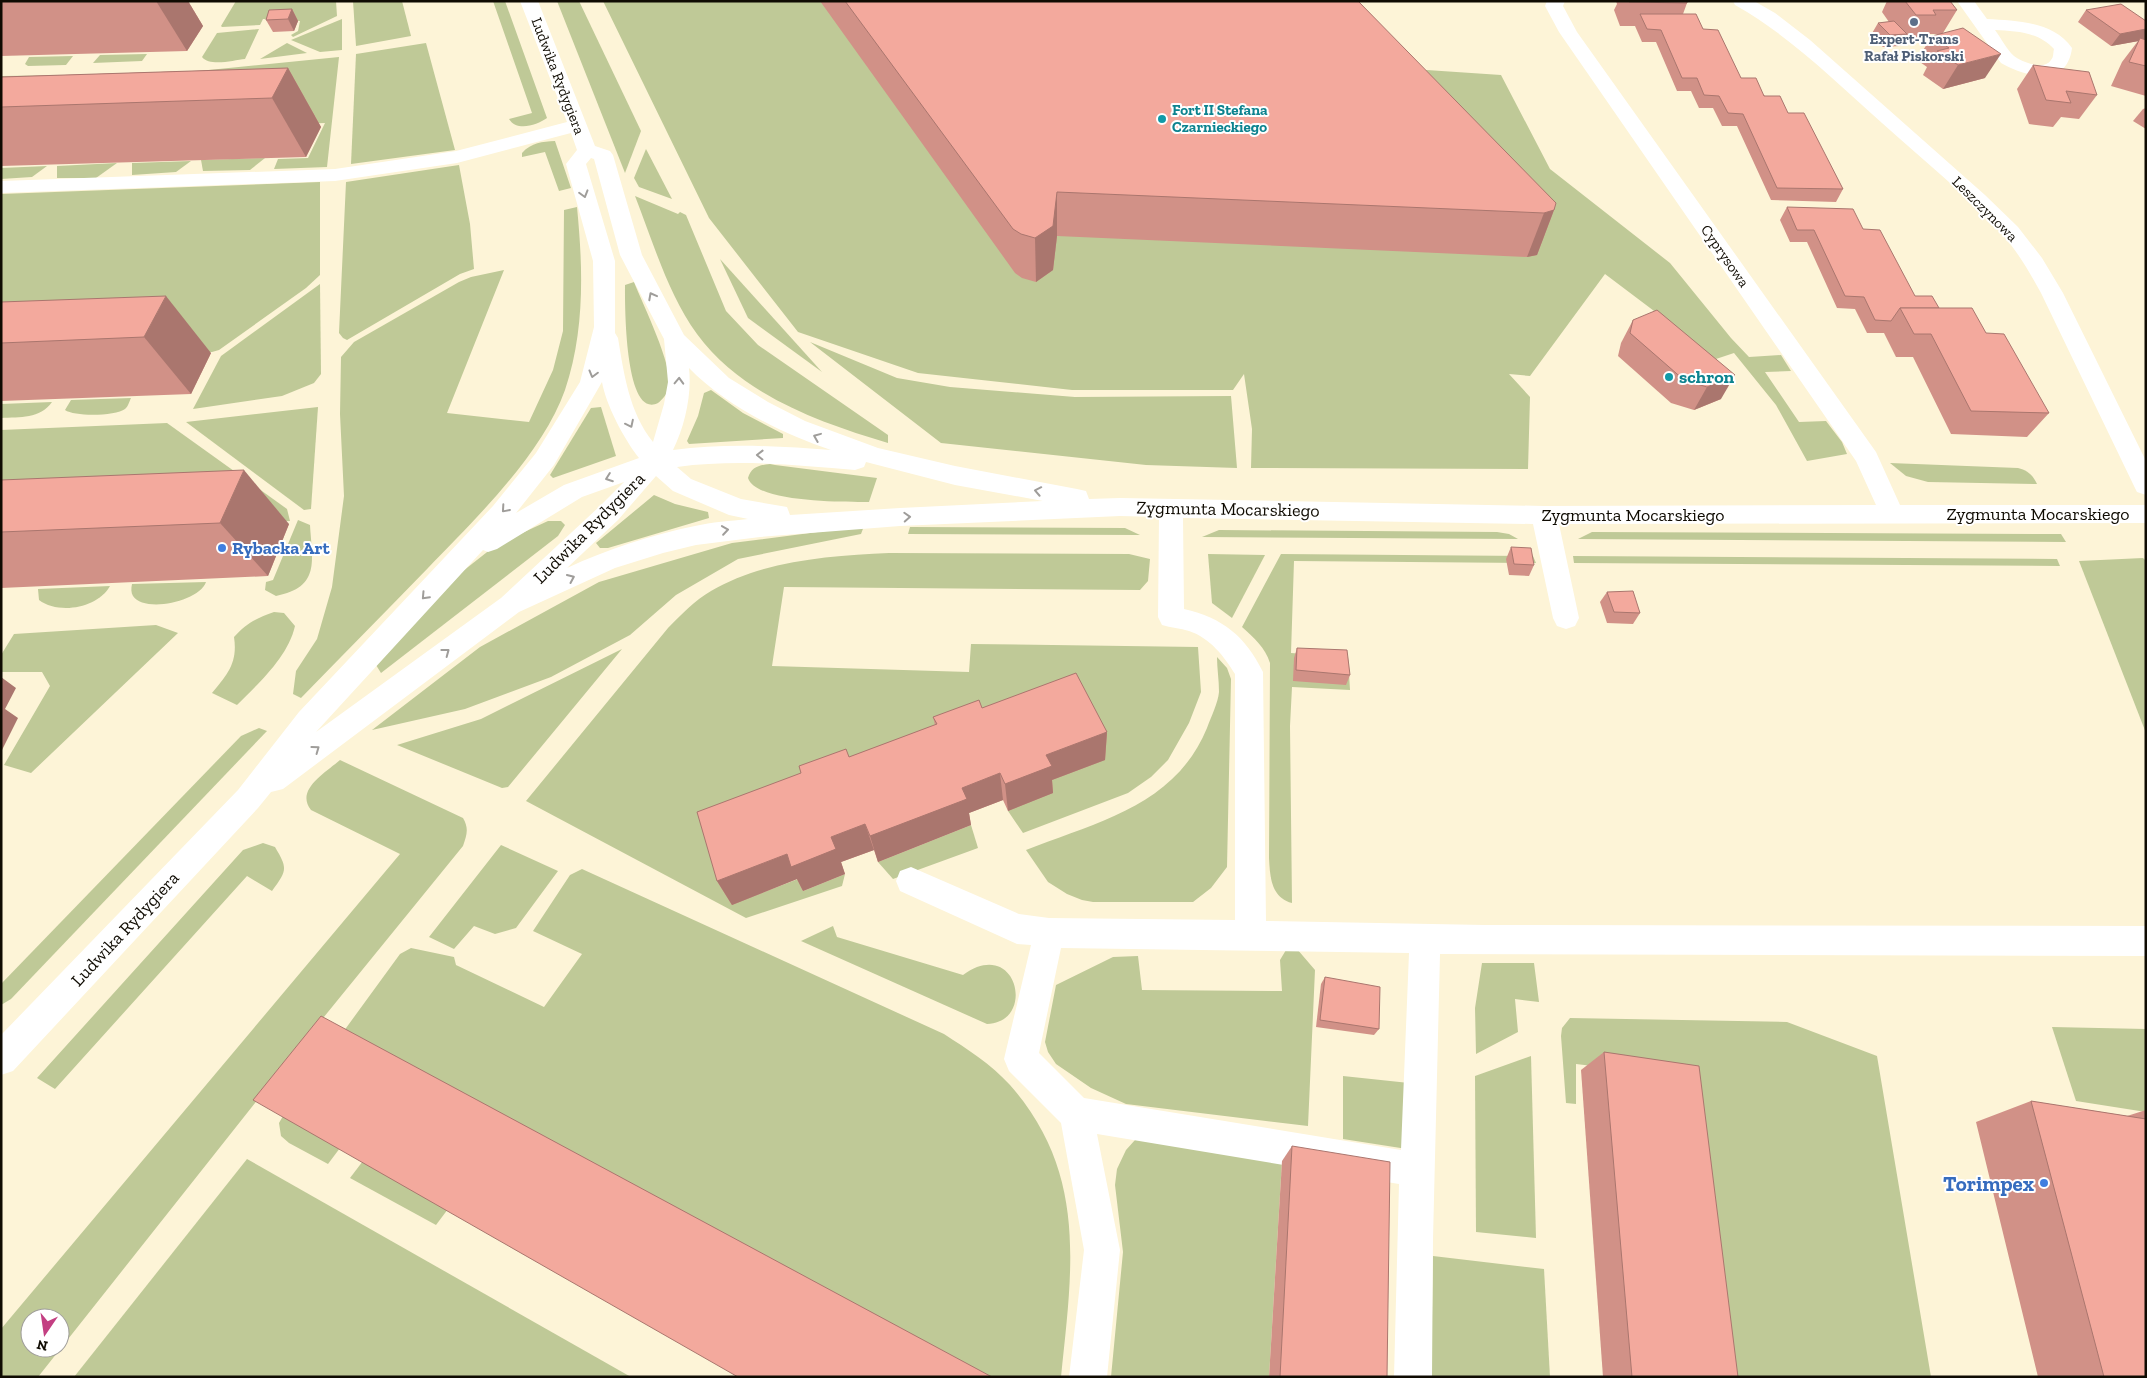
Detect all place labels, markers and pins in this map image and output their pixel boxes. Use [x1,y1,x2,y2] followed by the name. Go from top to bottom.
[1908,16,1920,28] marker: Expert-Trans Rafał Piskorski
[1864,30,1964,65] place label: Expert-Trans Rafał Piskorski
[1172,101,1268,136] place label: Fort II Stefana Czarnieckiego
[1156,113,1168,125] marker: Fort II Stefana Czarnieckiego
[1679,366,1735,388] place label: schron
[1663,371,1675,383] marker: schron
[232,537,331,559] place label: Rybacka Art
[216,542,228,554] marker: Rybacka Art
[1943,1171,2034,1196] place label: Torimpex
[2038,1177,2050,1189] marker: Torimpex

